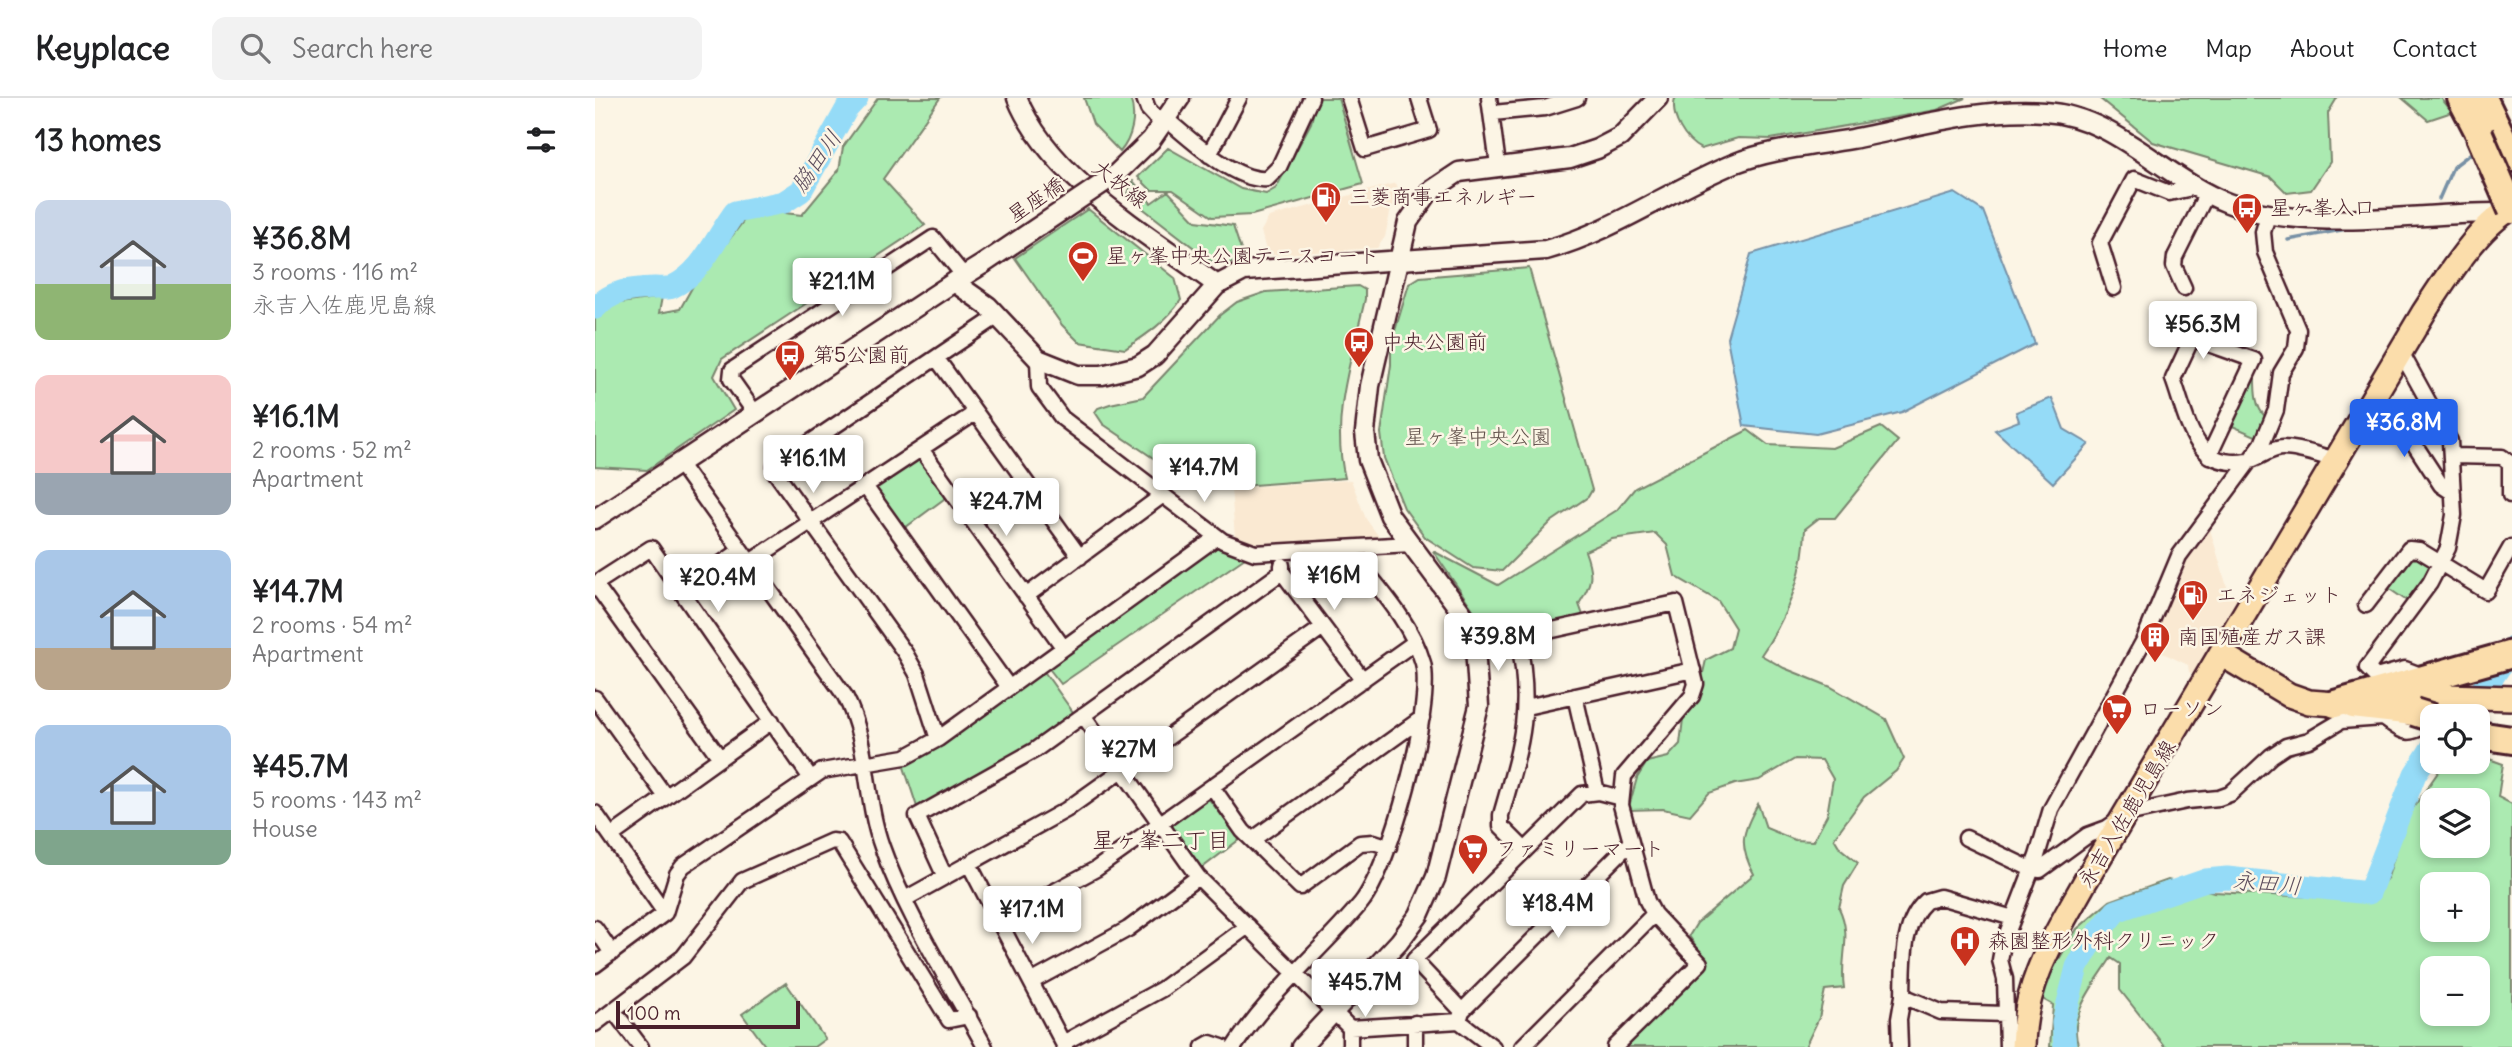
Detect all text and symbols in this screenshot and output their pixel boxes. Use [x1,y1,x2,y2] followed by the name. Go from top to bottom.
[212,17,702,80] search box
[35,27,170,69] text: Keyplace
[236,29,274,67] icon: search
[292,32,433,65] text: Search here
[2103,33,2167,63] text: Home
[2205,33,2252,63] text: Map
[2290,33,2354,63] text: About
[2392,33,2477,63] text: Contact
[35,121,161,159] text: 13 homes
[522,121,560,159] icon: filters
[784,124,847,197] water label: 脇田川
[1087,154,1153,214] street label: 大牧線
[1002,171,1069,228] street label: 星座橋
[1309,180,1343,224] fuel station icon: 三菱商事エネルギー
[1349,183,1537,210] place label: 三菱商事エネルギー
[2230,191,2264,235] bus stop icon: 星ヶ峯入口
[2270,194,2375,221] place label: 星ヶ峯入口
[252,219,352,257] text: ¥36.8M
[91,228,175,312] icon: home
[1066,239,1100,283] sports icon: 星ヶ峯中央公園テニスコート
[1106,242,1379,269] place label: 星ヶ峯中央公園テニスコート
[252,257,418,286] text: 3 rooms · 116 m²
[785,258,899,318] pin: ¥21.1M
[809,266,875,295] text: ¥21.1M
[252,290,436,319] text: 永吉入佐鹿児島線
[2146,302,2260,361] pin: ¥56.3M
[2165,309,2241,338] text: ¥56.3M
[1342,325,1376,369] bus stop icon: 中央公園前
[1382,328,1487,355] place label: 中央公園前
[773,338,807,382] bus stop icon: 第5公園前
[813,341,909,368] place label: 第5公園前
[252,397,340,435] text: ¥16.1M
[2347,400,2461,459] pin: ¥36.8M
[91,403,175,487] icon: home
[2366,407,2442,436] text: ¥36.8M
[1405,423,1552,450] park label: 星ヶ峯中央公園
[252,435,412,464] text: 2 rooms · 52 m²
[756,436,870,495] pin: ¥16.1M
[779,443,847,472] text: ¥16.1M
[1147,444,1261,504] pin: ¥14.7M
[1169,452,1239,481] text: ¥14.7M
[252,464,364,493] text: Apartment
[949,478,1063,538] pin: ¥24.7M
[969,486,1043,515] text: ¥24.7M
[1293,552,1375,612] pin: ¥16M
[661,554,775,614] pin: ¥20.4M
[1307,560,1361,589] text: ¥16M
[679,562,757,591] text: ¥20.4M
[252,572,344,610] text: ¥14.7M
[91,578,175,662] icon: home
[2176,578,2210,622] fuel station icon: エネジェット
[2216,581,2342,608] place label: エネジェット
[252,610,413,639] text: 2 rooms · 54 m²
[1441,614,1555,673] pin: ¥39.8M
[2138,620,2172,664] building icon: 南国殖産ガス課
[1460,621,1536,650] text: ¥39.8M
[2178,623,2325,650] place label: 南国殖産ガス課
[252,639,364,668] text: Apartment
[2100,692,2134,736] supermarket icon: ローソン
[2140,695,2224,722] place label: ローソン
[2420,704,2490,1026] map controls
[2420,704,2490,774] button: locate
[1088,726,1170,786] pin: ¥27M
[1101,734,1157,763] text: ¥27M
[2072,735,2181,893] street label: 永吉入佐鹿児島線
[252,747,349,785] text: ¥45.7M
[91,753,175,837] icon: home
[252,785,422,814] text: 5 rooms · 143 m²
[2420,788,2490,858] button: layers
[252,814,318,843] text: House
[1092,825,1230,854] district label: 星ヶ峯二丁目
[1456,832,1490,876] supermarket icon: ファミリーマート
[1496,835,1664,862] place label: ファミリーマート
[2231,865,2303,900] water label: 永田川
[2420,872,2490,942] button: +
[1501,880,1615,940] pin: ¥18.4M
[975,886,1089,946] pin: ¥17.1M
[1522,888,1594,917] text: ¥18.4M
[999,894,1065,923] text: ¥17.1M
[1948,924,1982,968] hospital icon: 森園整形外科クリニック
[1988,927,2219,954] place label: 森園整形外科クリニック
[2420,956,2490,1026] button: −
[1308,960,1422,1019] pin: ¥45.7M
[1328,967,1402,996] text: ¥45.7M
[616,998,800,1030] scale bar
[627,1001,681,1025] text: 100 m

